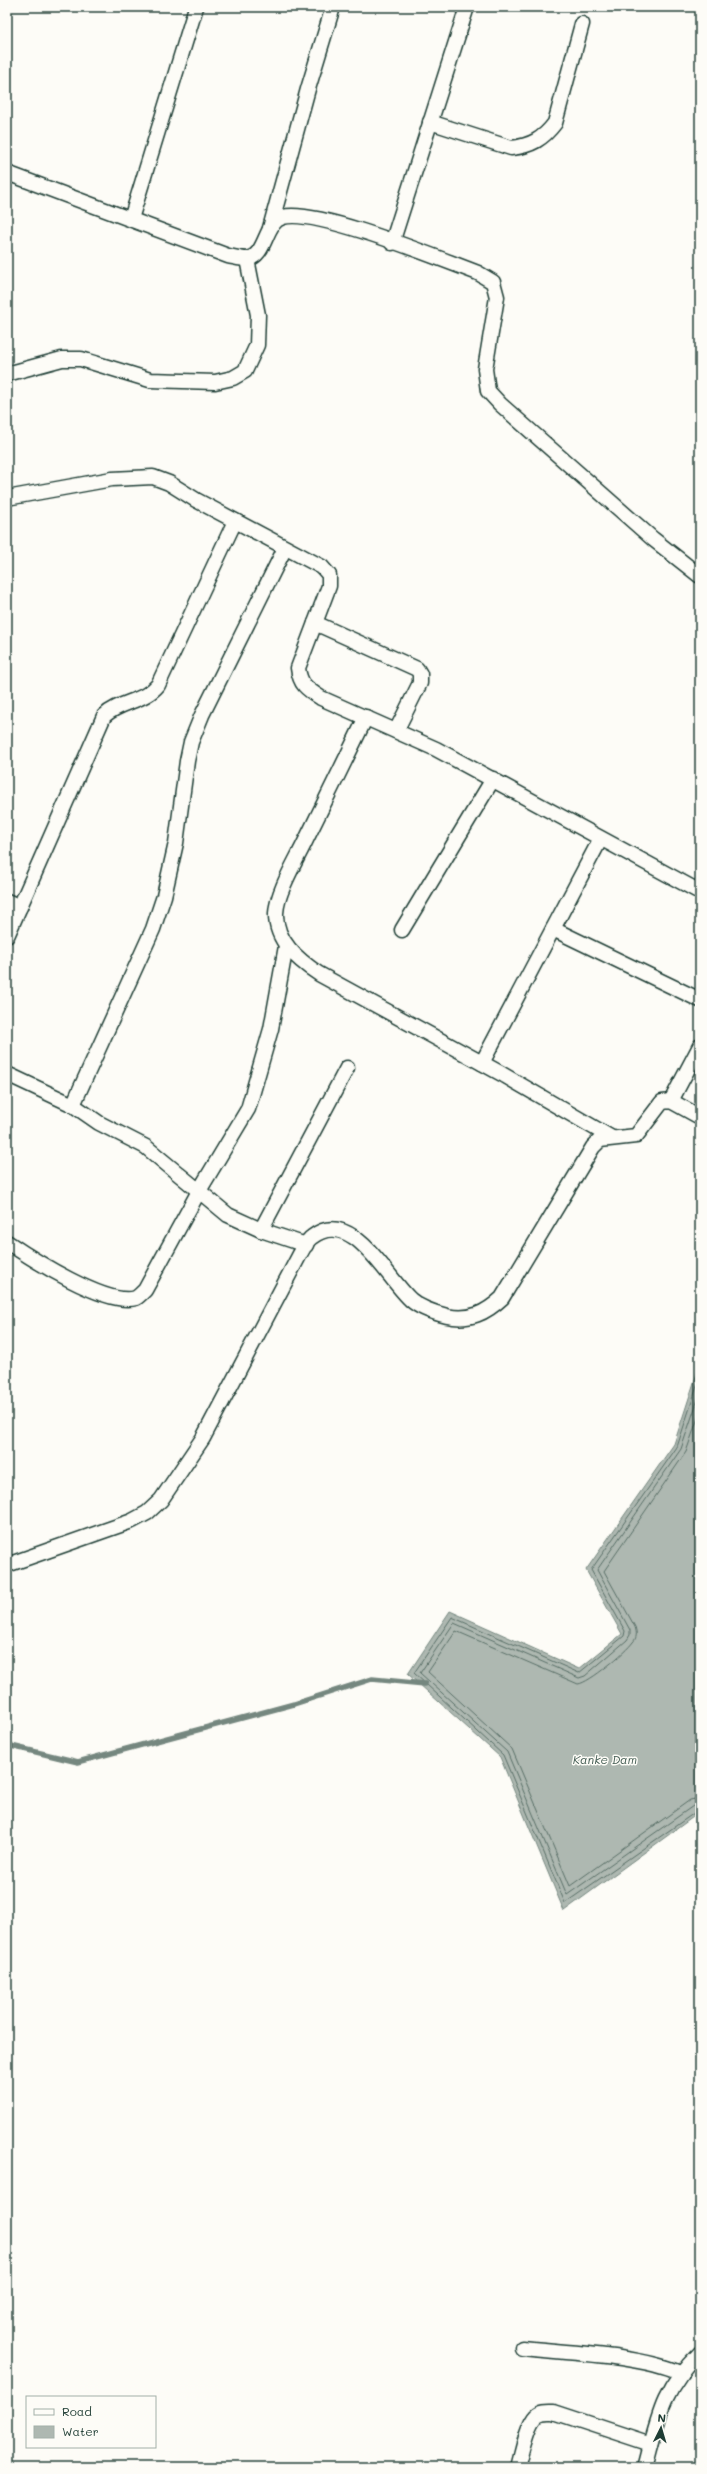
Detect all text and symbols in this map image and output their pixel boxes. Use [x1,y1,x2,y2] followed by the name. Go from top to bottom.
[573,1751,637,1767] water label: Kanke Dam
[26,2396,156,2448] legend
[62,2403,92,2419] text: Road
[641,2408,681,2448] north arrow
[657,2410,667,2425] text: N
[62,2423,99,2439] text: Water

